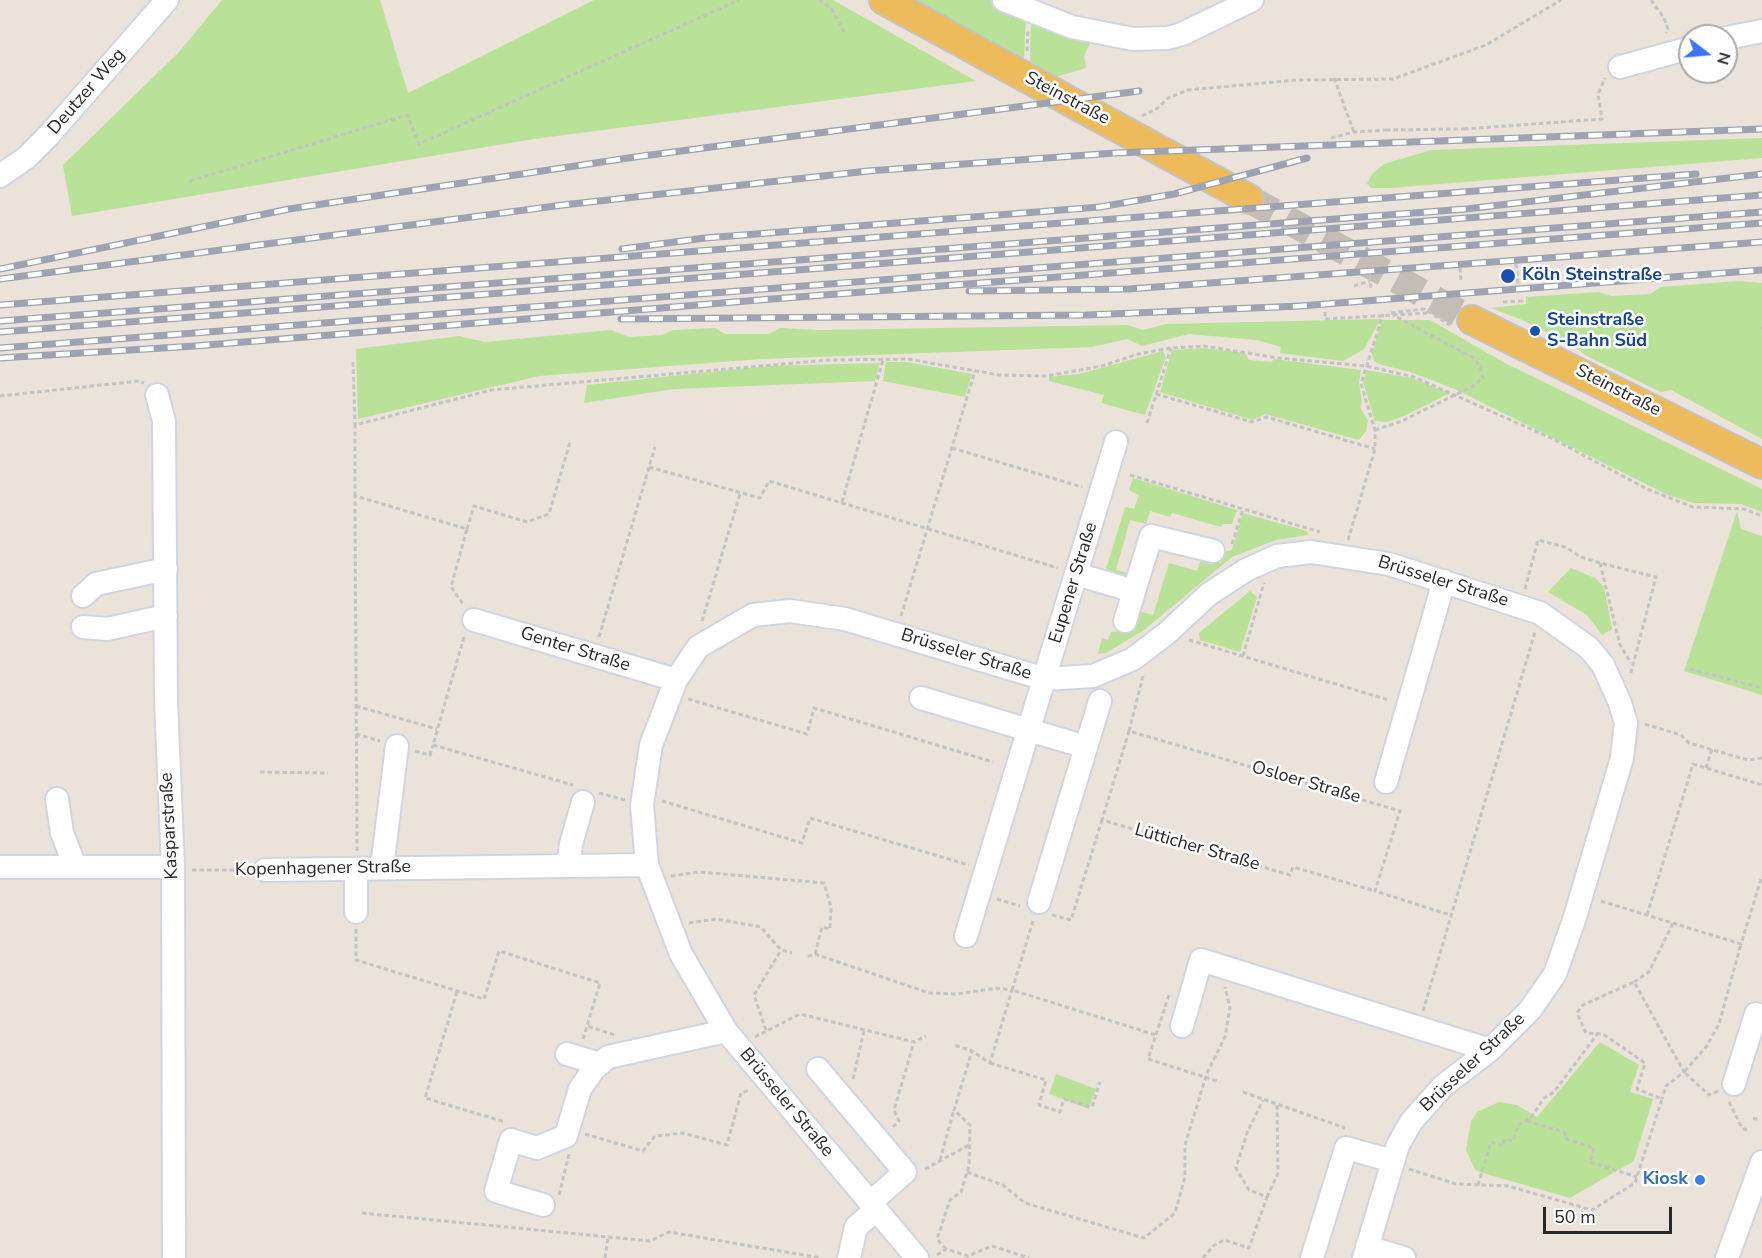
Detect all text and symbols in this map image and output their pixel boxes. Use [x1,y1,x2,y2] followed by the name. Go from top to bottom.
[1678,24,1738,84] north arrow
[44,45,130,139] street label: Deutzer Weg
[1711,50,1736,67] text: N
[1021,68,1113,130] street label: Steinstraße
[1522,265,1662,287] place label: Köln Steinstraße
[1499,267,1517,285] marker: Köln Steinstraße
[1547,310,1647,352] place label: Steinstraße S-Bahn Süd
[1528,324,1542,338] marker: Steinstraße S-Bahn Süd
[1572,360,1664,422] street label: Steinstraße
[1045,520,1103,646] street label: Eupener Straße
[1375,552,1511,612] street label: Brüsseler Straße
[518,623,632,677] street label: Genter Straße
[898,625,1034,685] street label: Brüsseler Straße
[1249,757,1363,809] street label: Osloer Straße
[156,772,184,880] street label: Kasparstraße
[1132,820,1262,876] street label: Lütticher Straße
[235,857,411,881] street label: Kopenhagener Straße
[1416,1009,1530,1117] street label: Brüsseler Straße
[734,1044,838,1162] street label: Brüsseler Straße
[1643,1169,1688,1191] place label: Kiosk
[1693,1173,1707,1187] marker: Kiosk
[1546,1195,1675,1233] scale bar
[1554,1205,1596,1229] text: 50 m

